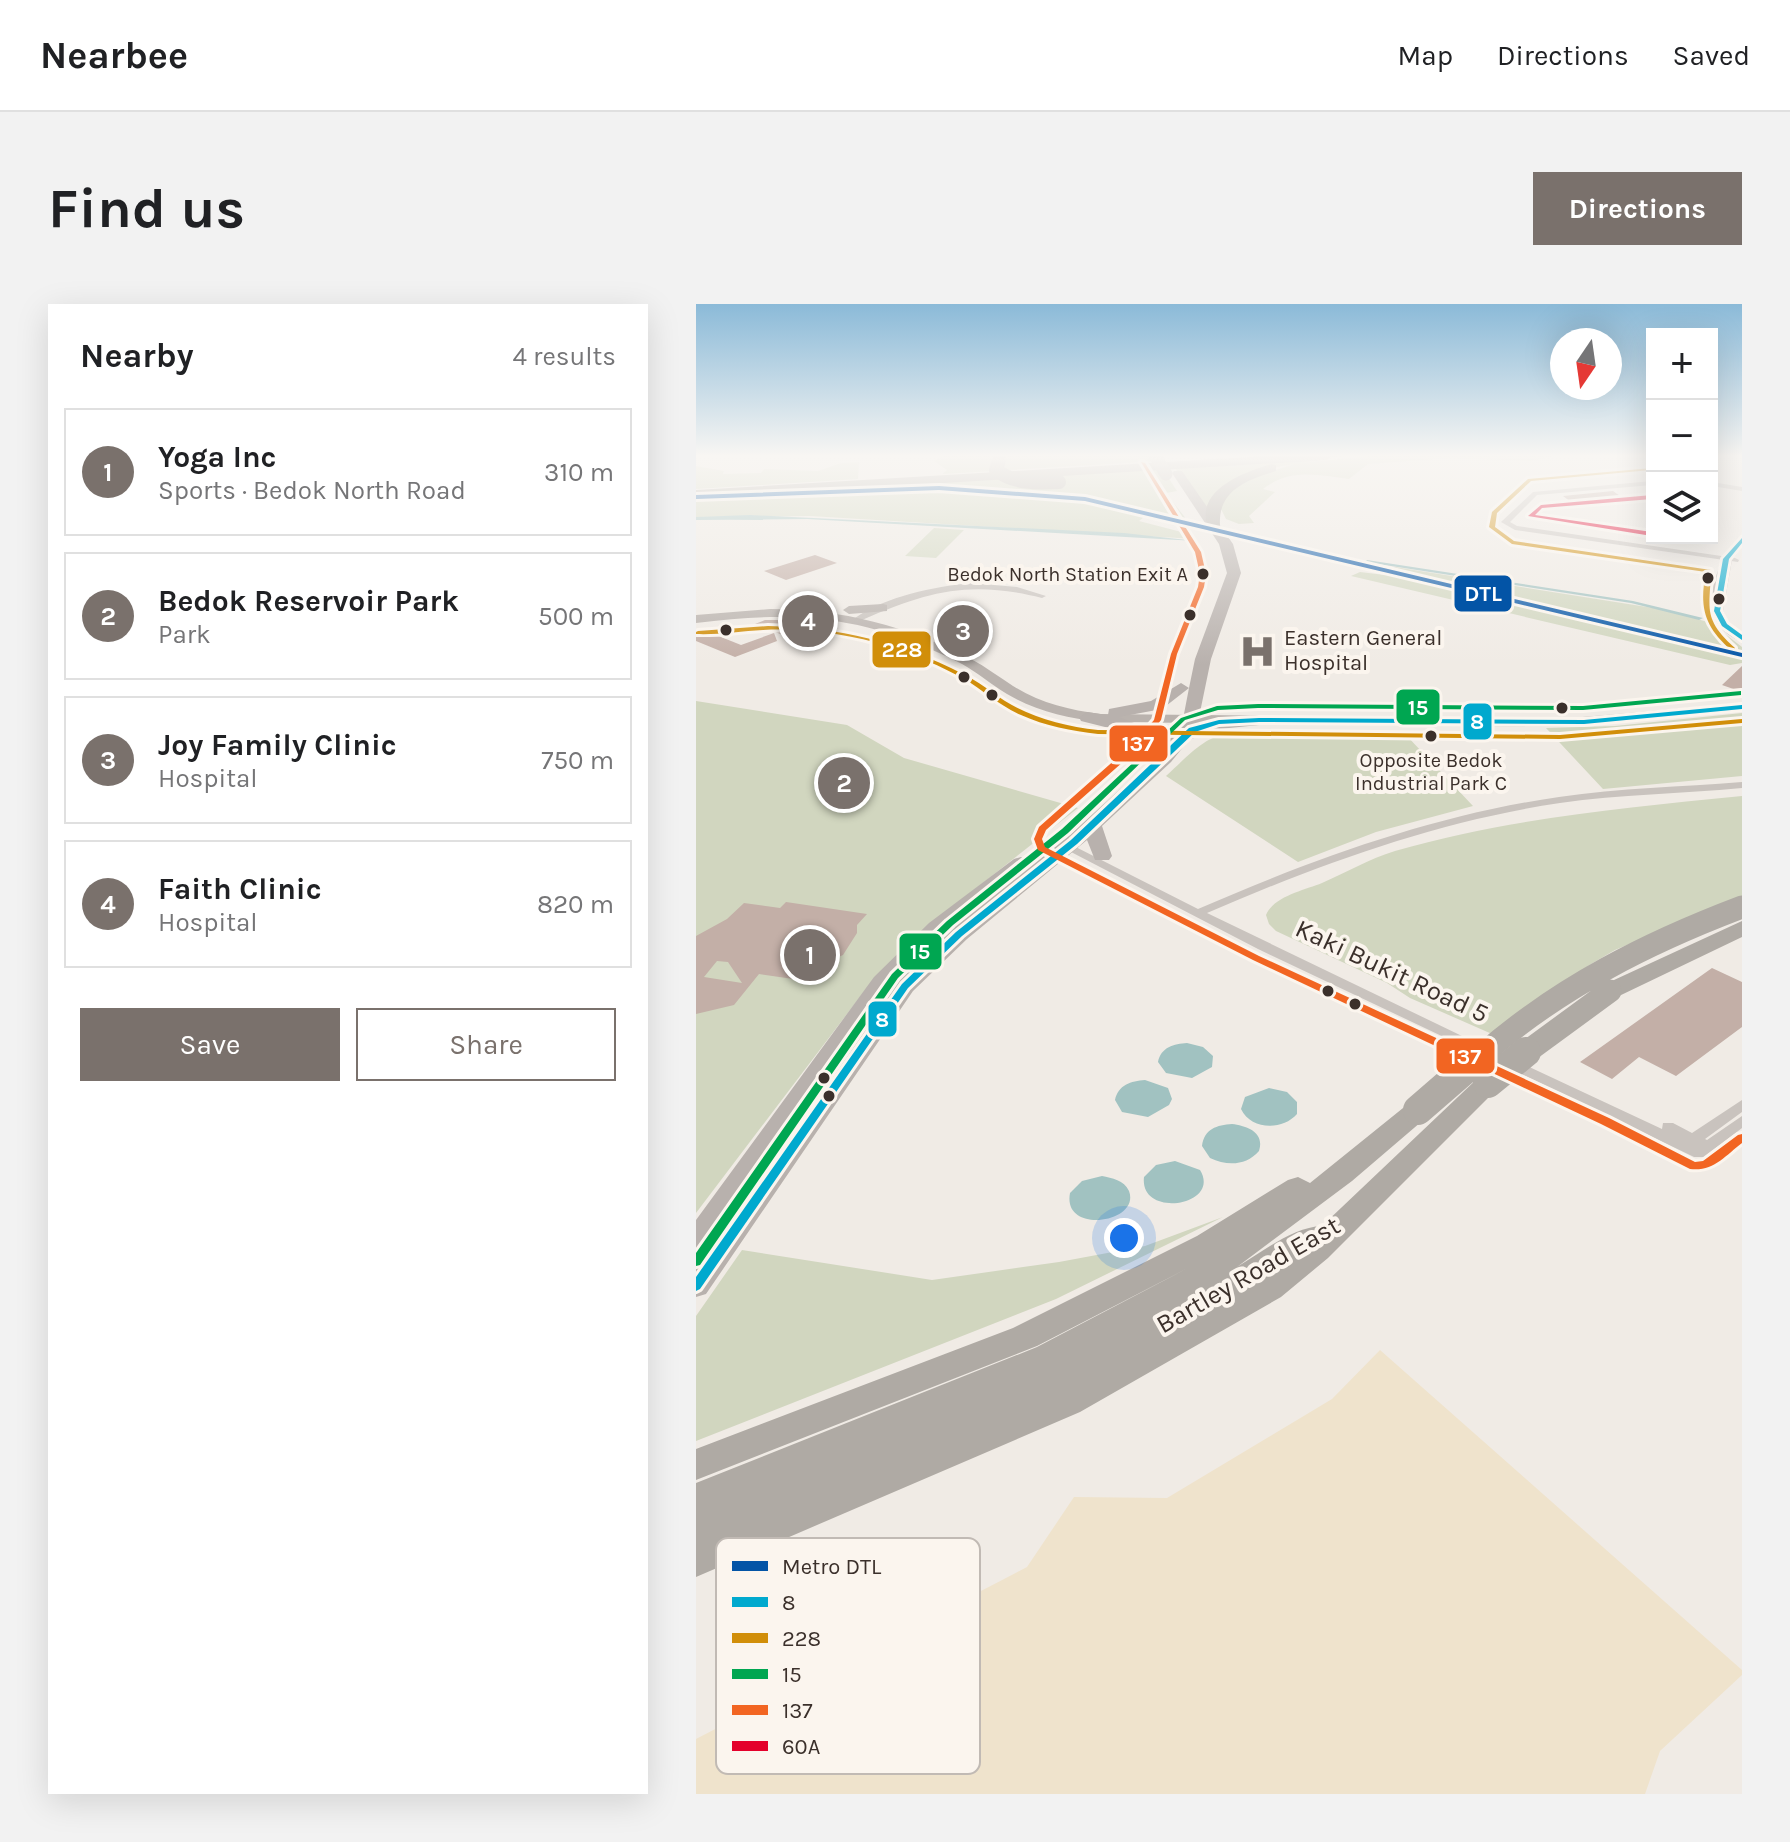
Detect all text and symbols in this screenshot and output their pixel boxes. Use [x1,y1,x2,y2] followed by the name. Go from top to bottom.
[40,33,188,78] text: Nearbee
[1398,39,1453,72] text: Map
[1497,39,1629,72] text: Directions
[1673,39,1750,72] text: Saved
[1533,172,1742,245] button: Directions
[48,176,245,241] text: Find us
[1550,328,1622,400] north arrow
[1646,328,1718,544] map controls
[1646,328,1718,400] button: +
[80,336,194,376] text: Nearby
[512,341,616,372] text: 4 results
[1646,400,1718,472] button: −
[158,439,276,475] text: Yoga Inc
[103,457,113,488] text: 1
[544,457,614,488] text: 310 m
[1646,472,1718,544] button: layers
[158,475,466,506] text: Sports · Bedok North Road
[947,563,1188,586] place label: Bedok North Station Exit A
[1195,566,1211,582] marker: Bedok North Station Exit A
[1700,570,1716,586] unlabelled marker
[1453,574,1513,613] line badge: DTL
[1464,581,1502,607] text: DTL
[158,583,459,619] text: Bedok Reservoir Park
[782,591,834,651] pin: 4
[1711,591,1727,607] unlabelled marker
[100,601,116,632] text: 2
[538,601,614,632] text: 500 m
[937,601,989,661] pin: 3
[1182,607,1198,623] unlabelled marker
[158,619,211,650] text: Park
[718,622,734,638] unlabelled marker
[1284,625,1442,676] place label: Eastern General Hospital
[871,630,932,669] line badge: 228
[1239,632,1277,670] hospital icon: Eastern General Hospital
[882,637,922,663] text: 228
[956,669,972,685] unlabelled marker
[984,687,1000,703] unlabelled marker
[1395,688,1441,726] line badge: 15
[1408,695,1428,721] text: 15
[1554,700,1570,716] unlabelled marker
[1462,702,1493,741] line badge: 8
[1470,709,1484,735] text: 8
[1108,724,1169,763] line badge: 137
[158,727,397,763] text: Joy Family Clinic
[1423,728,1439,744] marker: Opposite Bedok Industrial Park C
[1122,731,1154,757] text: 137
[100,745,116,776] text: 3
[541,745,614,776] text: 750 m
[1355,749,1507,795] place label: Opposite Bedok Industrial Park C
[818,753,870,813] pin: 2
[158,763,258,794] text: Hospital
[158,871,322,907] text: Faith Clinic
[100,889,116,920] text: 4
[537,889,614,920] text: 820 m
[158,907,258,938] text: Hospital
[1290,913,1494,1029] street label: Kaki Bukit Road 5
[784,925,836,985] pin: 1
[898,932,943,971] line badge: 15
[910,939,930,965] text: 15
[1320,983,1336,999] unlabelled marker
[1347,996,1363,1012] unlabelled marker
[867,1000,898,1038] line badge: 8
[875,1007,889,1033] text: 8
[80,1008,340,1081] button: Save
[356,1008,616,1081] button: Share
[1435,1037,1496,1075] line badge: 137
[1449,1044,1481,1070] text: 137
[816,1070,832,1086] unlabelled marker
[821,1088,837,1104] unlabelled marker
[1151,1210,1346,1340] street label: Bartley Road East
[1104,1218,1144,1258] your location
[716,1538,980,1774] legend
[782,1554,882,1580] text: Metro DTL
[782,1590,796,1616] text: 8
[782,1626,821,1652] text: 228
[782,1662,802,1688] text: 15
[782,1698,813,1724] text: 137
[782,1734,821,1760] text: 60A

